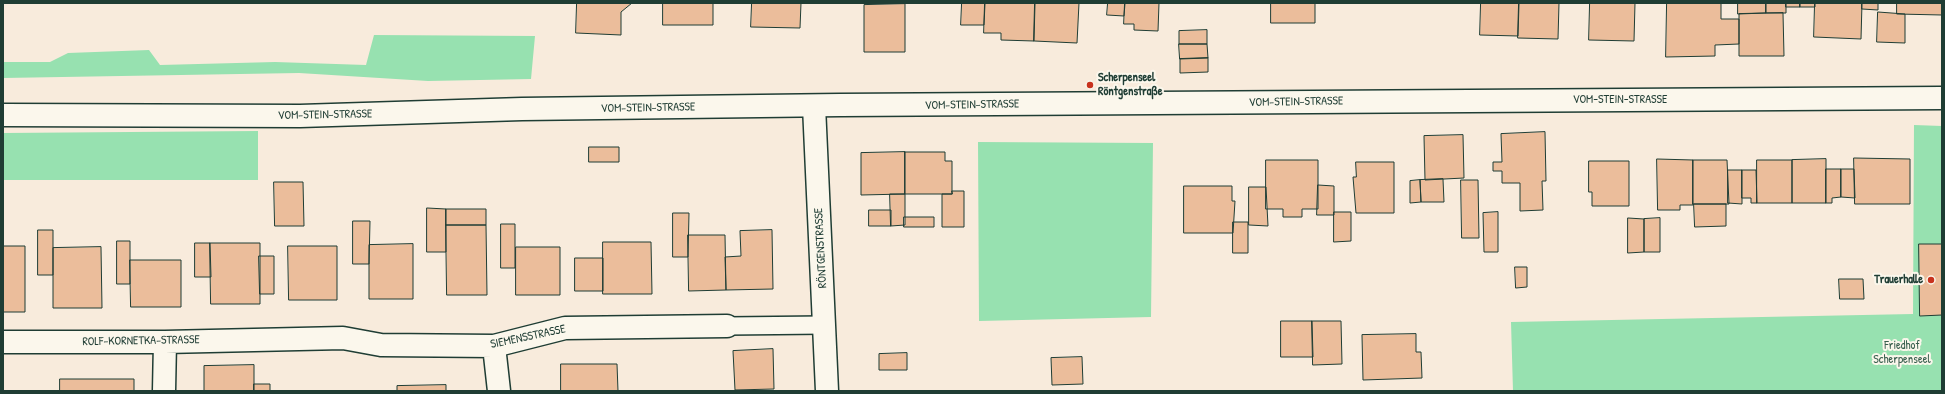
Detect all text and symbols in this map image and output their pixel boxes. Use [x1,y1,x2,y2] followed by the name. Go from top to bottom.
[1098,71,1163,99] place label: Scherpenseel Röntgenstraße
[1085,80,1095,90] marker: Scherpenseel Röntgenstraße
[1573,93,1667,107] street label: VOM-STEIN-STRASSE
[1249,94,1343,110] street label: VOM-STEIN-STRASSE
[925,97,1019,113] street label: VOM-STEIN-STRASSE
[601,100,695,116] street label: VOM-STEIN-STRASSE
[278,107,372,123] street label: VOM-STEIN-STRASSE
[812,208,830,288] street label: RÖNTGENSTRASSE
[1874,273,1923,287] place label: Trauerhalle
[1926,275,1936,285] marker: Trauerhalle
[489,322,567,352] street label: SIEMENSSTRASSE
[82,333,200,349] street label: ROLF-KORNETKA-STRASSE
[1873,339,1931,367] park label: Friedhof Scherpenseel

